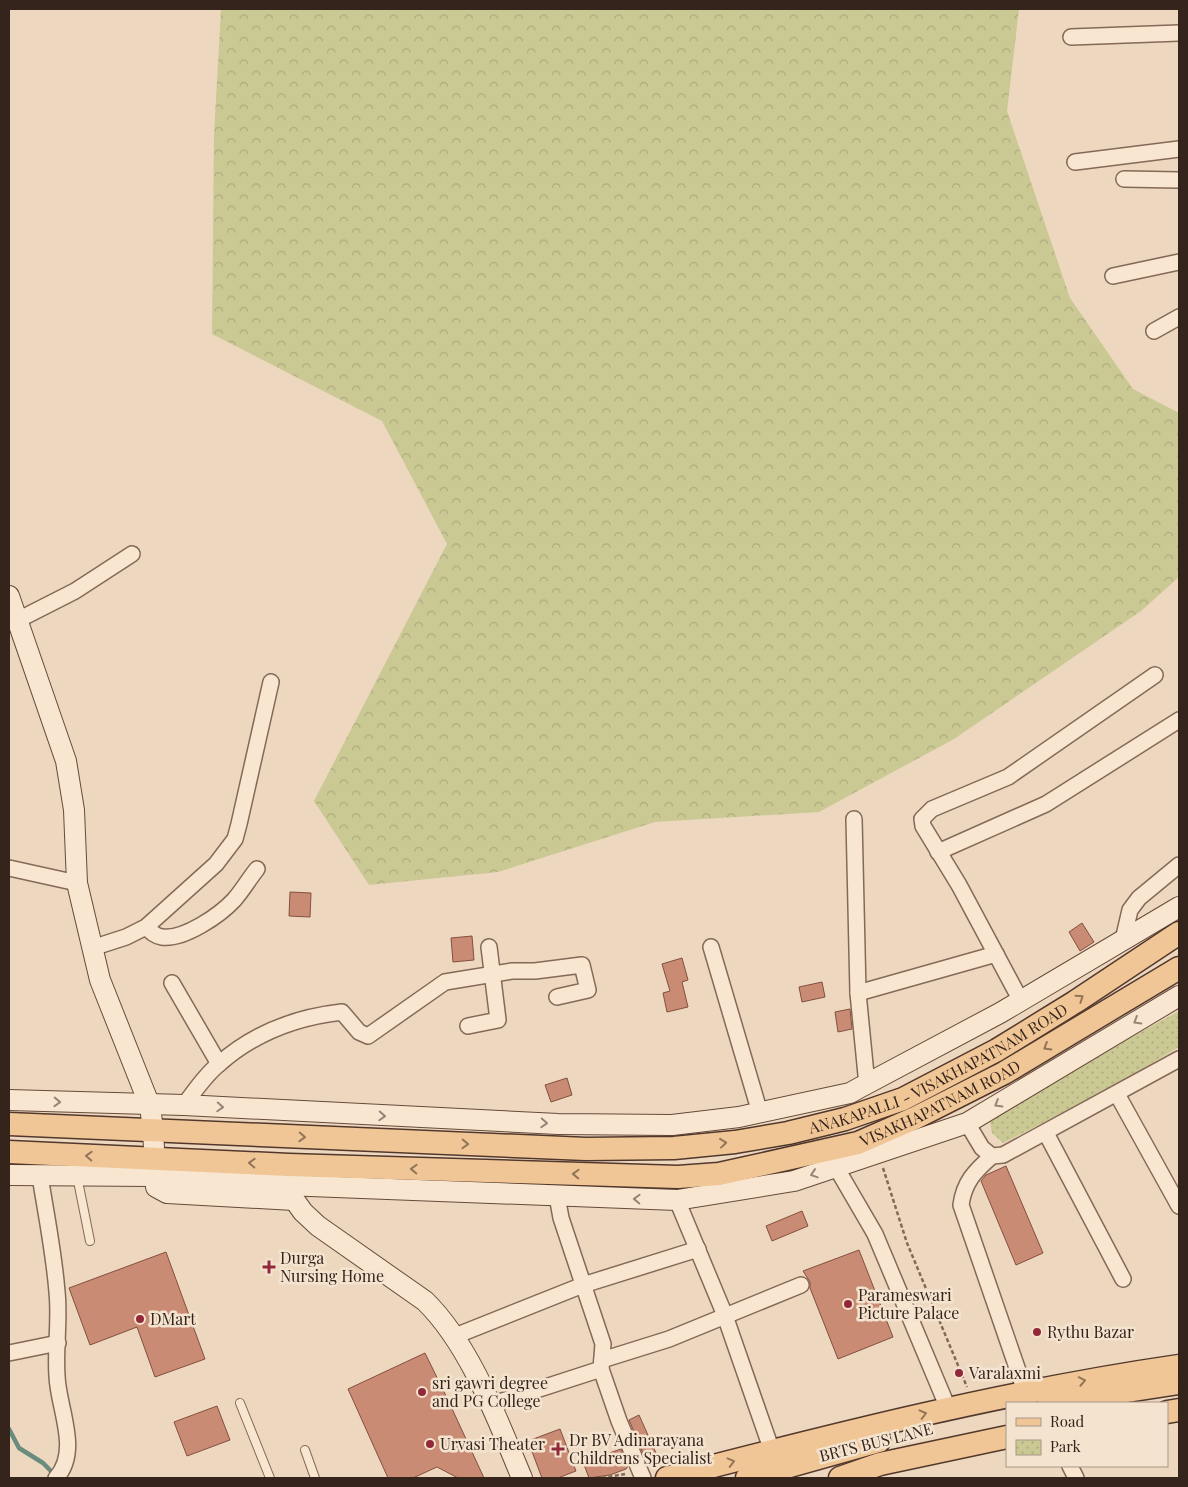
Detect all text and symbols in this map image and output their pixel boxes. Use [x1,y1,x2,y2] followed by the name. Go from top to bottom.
[1075,995,1084,1005] one-way arrow
[803,998,1071,1136] street label: ANAKAPALLI - VISAKHAPATNAM ROAD
[1134,1014,1143,1024] one-way arrow
[1044,1040,1053,1050] one-way arrow
[857,1055,1023,1149] street label: VISAKHAPATNAM ROAD
[54,1097,62,1107] one-way arrow
[995,1098,1004,1108] one-way arrow
[216,1102,224,1113] one-way arrow
[378,1111,386,1122] one-way arrow
[541,1118,549,1129] one-way arrow
[298,1132,306,1143] one-way arrow
[719,1138,727,1149] one-way arrow
[461,1139,469,1150] one-way arrow
[85,1151,93,1161] one-way arrow
[247,1158,255,1169] one-way arrow
[410,1164,418,1174] one-way arrow
[572,1169,580,1179] one-way arrow
[811,1169,819,1179] one-way arrow
[633,1194,640,1204] one-way arrow
[280,1247,384,1286] place label: Durga Nursing Home
[262,1260,276,1274] marker: Durga Nursing Home
[858,1284,959,1323] place label: Parameswari Picture Palace
[842,1298,854,1310] marker: Parameswari Picture Palace
[150,1308,196,1329] place label: DMart
[134,1313,146,1325] marker: DMart
[1047,1321,1134,1342] place label: Rythu Bazar
[1031,1326,1043,1338] marker: Rythu Bazar
[968,1362,1041,1383] place label: Varalaxmi
[953,1367,965,1379] marker: Varalaxmi
[432,1372,548,1411] place label: sri gawri degree and PG College
[1077,1376,1086,1387] one-way arrow
[416,1386,428,1398] marker: sri gawri degree and PG College
[1006,1402,1168,1467] legend
[918,1409,927,1420] one-way arrow
[1050,1411,1084,1431] text: Road
[817,1417,935,1466] street label: BRTS BUS LANE
[569,1429,712,1468] place label: Dr BV Adinarayana Childrens Specialist
[440,1433,545,1454] place label: Urvasi Theater
[1050,1436,1082,1456] text: Park
[424,1438,436,1450] marker: Urvasi Theater
[551,1442,565,1456] marker: Dr BV Adinarayana Childrens Specialist
[726,1457,734,1467] one-way arrow

